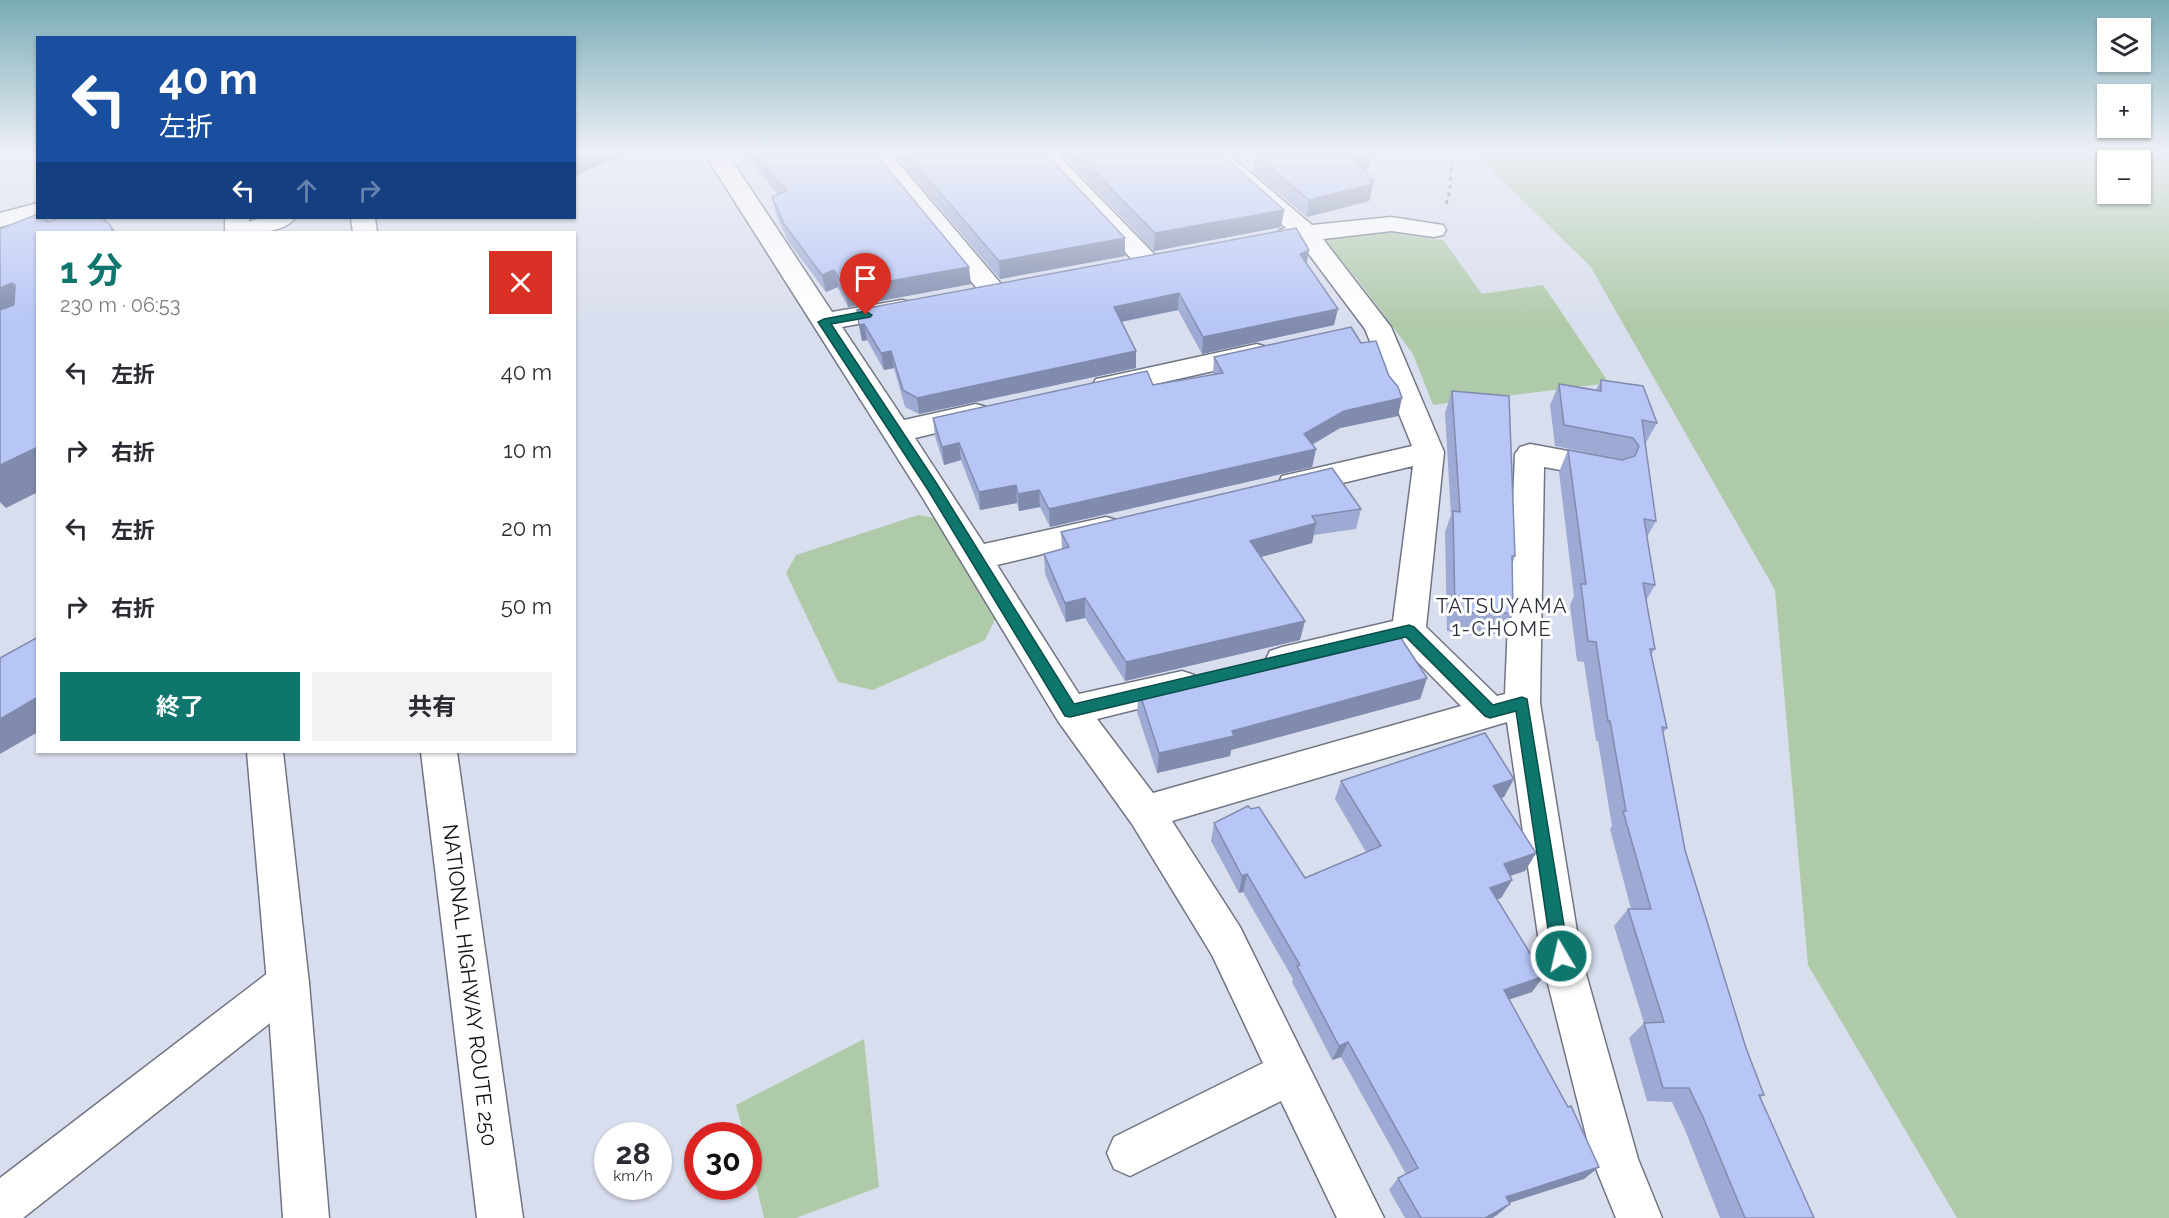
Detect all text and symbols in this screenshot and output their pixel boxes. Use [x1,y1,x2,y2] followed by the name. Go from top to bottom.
[2097,18,2151,204] map controls
[2097,18,2151,72] button: layers
[159,55,258,104] text: 40 m
[60,60,138,138] icon: left
[2097,84,2151,138] button: +
[159,111,213,142] text: 左折
[2097,150,2151,204] button: −
[227,174,260,207] icon: left
[290,174,323,207] icon: ahead
[353,174,386,207] icon: right
[60,249,122,291] text: 1 分
[489,251,552,314] button: close
[840,253,891,315] pin
[849,262,882,295] icon: arrive
[60,293,180,317] text: 230 m · 06:53
[60,356,93,389] icon: left
[501,359,552,385] text: 40 m
[111,361,155,387] text: 左折
[60,434,93,467] icon: right
[503,437,552,463] text: 10 m
[111,439,155,465] text: 右折
[60,512,93,545] icon: left
[501,515,552,541] text: 20 m
[111,517,155,543] text: 左折
[60,590,93,623] icon: right
[501,593,552,619] text: 50 m
[1436,594,1568,641] district label: TATSUYAMA 1-CHOME
[111,595,155,621] text: 右折
[60,672,300,741] button: 終了
[312,672,552,741] button: 共有
[438,822,502,1148] street label: NATIONAL HIGHWAY ROUTE 250
[1529,924,1593,988] position arrow
[684,1122,762,1200] speed limit sign: 30
[615,1136,651,1171] text: 28
[613,1167,653,1185] text: km/h

